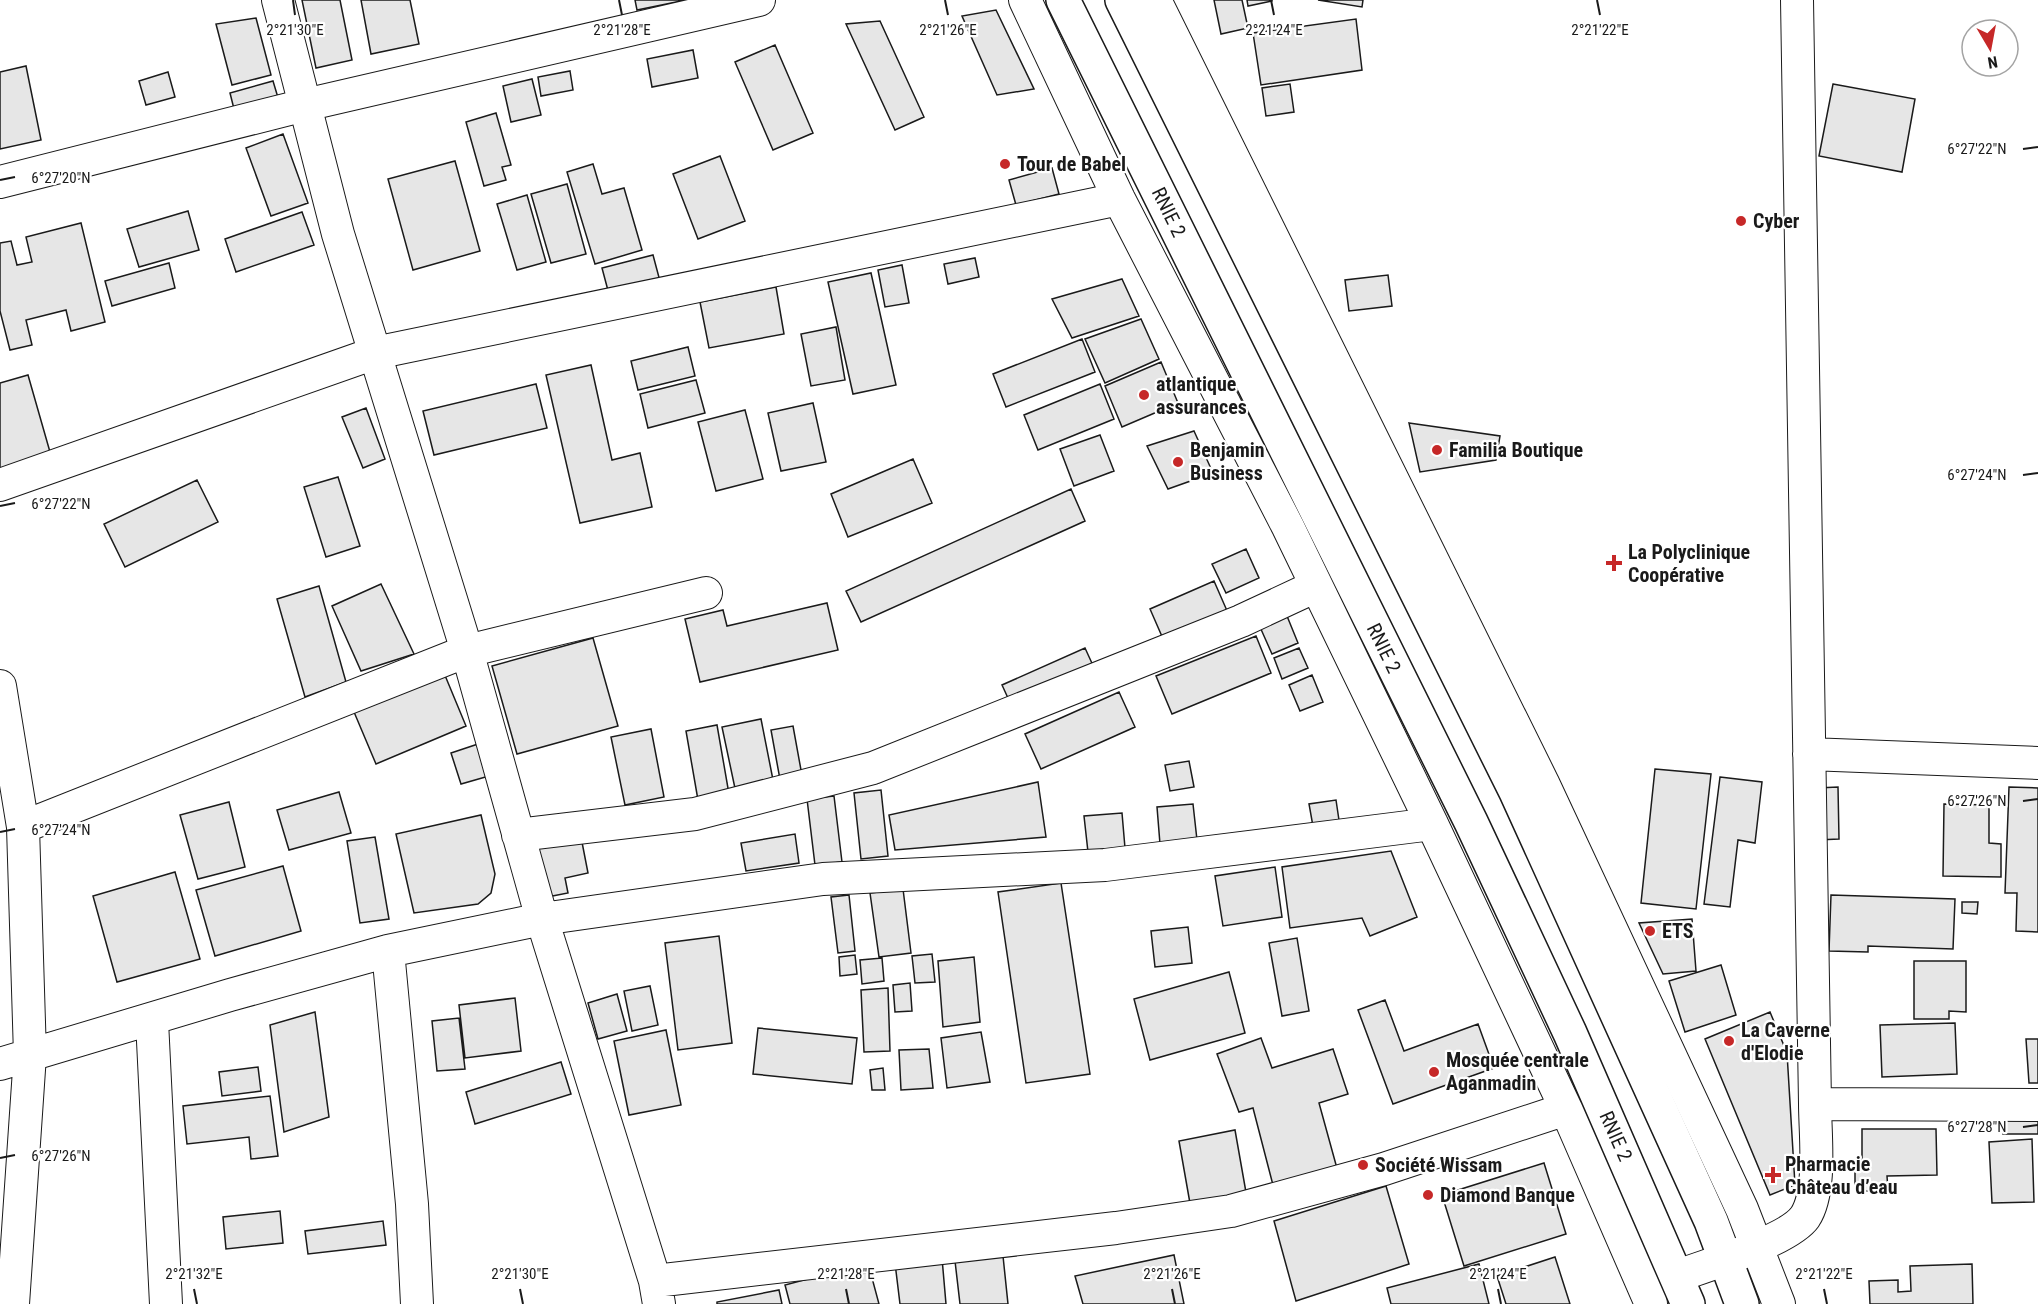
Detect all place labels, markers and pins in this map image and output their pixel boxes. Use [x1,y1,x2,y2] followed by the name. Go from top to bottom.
[1017,152,1126,176] place label: Tour de Babel
[998,157,1012,171] marker: Tour de Babel
[1753,209,1800,233] place label: Cyber
[1734,214,1748,228] marker: Cyber
[1156,372,1247,419] place label: atlantique assurances
[1137,388,1151,402] marker: atlantique assurances
[1190,438,1265,485] place label: Benjamin Business
[1449,438,1583,462] place label: Familia Boutique
[1430,443,1444,457] marker: Familia Boutique
[1171,455,1185,469] marker: Benjamin Business
[1628,540,1750,587] place label: La Polyclinique Coopérative
[1605,554,1623,572] marker: La Polyclinique Coopérative
[1662,919,1694,943] place label: ETS
[1643,924,1657,938] marker: ETS
[1741,1018,1830,1065] place label: La Caverne d'Elodie
[1722,1034,1736,1048] marker: La Caverne d'Elodie
[1446,1048,1589,1095] place label: Mosquée centrale Aganmadin
[1427,1065,1441,1079] marker: Mosquée centrale Aganmadin
[1785,1152,1897,1199] place label: Pharmacie Château d’eau
[1375,1153,1502,1177] place label: Société Wissam
[1356,1158,1370,1172] marker: Société Wissam
[1766,1168,1780,1182] marker: Pharmacie Château d’eau
[1440,1183,1575,1207] place label: Diamond Banque
[1421,1188,1435,1202] marker: Diamond Banque

